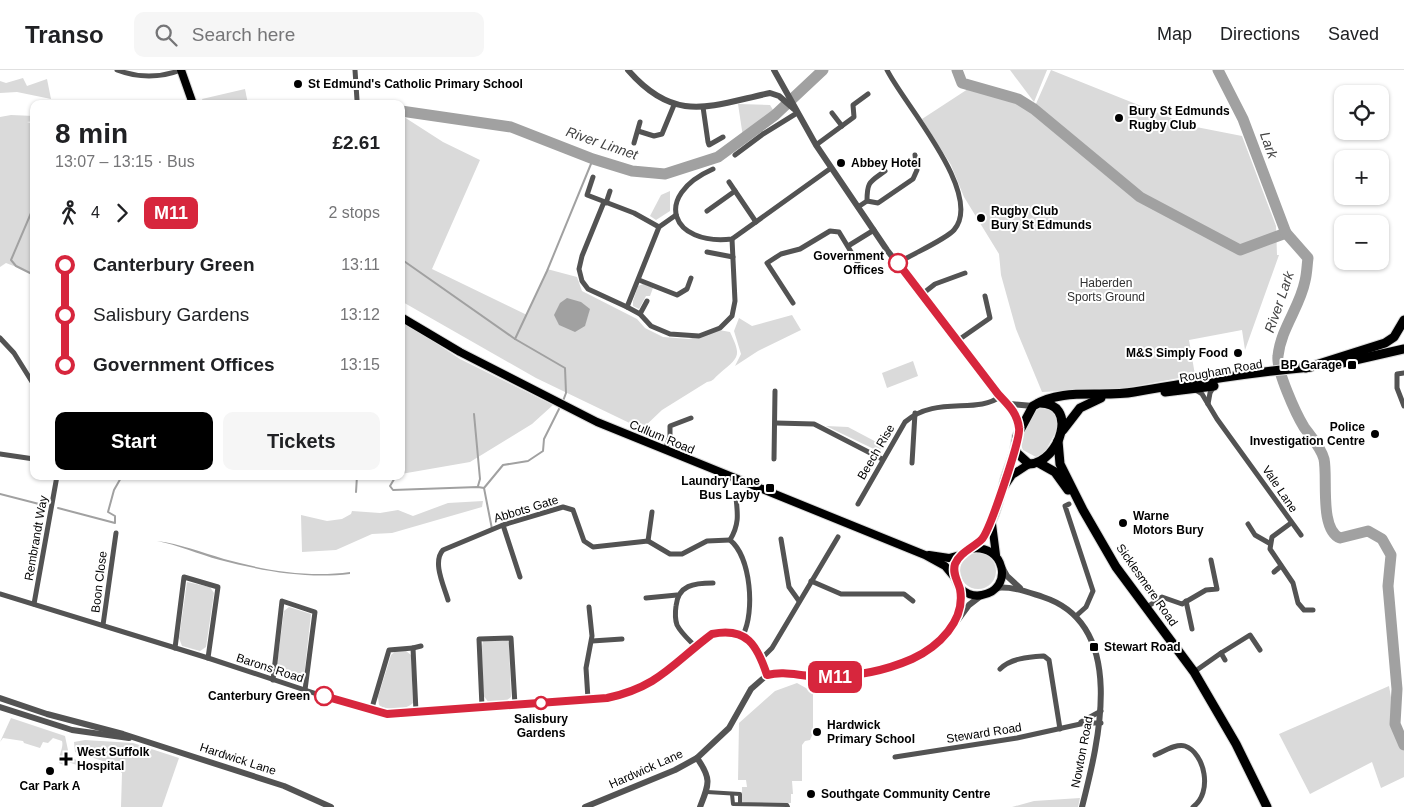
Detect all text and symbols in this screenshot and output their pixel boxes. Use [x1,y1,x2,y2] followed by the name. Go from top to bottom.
[134,12,484,57] search box
[25,21,104,48] text: Transo
[152,21,180,49] icon: search
[192,24,295,45] text: Search here
[1157,24,1192,44] text: Map
[1220,24,1300,44] text: Directions
[1328,24,1379,44] text: Saved
[308,77,523,91] place label: St Edmund's Catholic Primary School
[292,78,304,90] marker: St Edmund's Catholic Primary School
[1334,85,1389,270] map controls
[1334,85,1389,140] button: locate
[1129,104,1230,132] place label: Bury St Edmunds Rugby Club
[1113,112,1125,124] marker: Bury St Edmunds Rugby Club
[55,118,128,149] text: 8 min
[564,123,641,163] water label: River Linnet
[1257,129,1282,161] water label: Lark
[332,132,380,153] text: £2.61
[1334,150,1389,205] button: +
[55,153,195,170] text: 13:07 – 13:15 · Bus
[851,156,921,170] place label: Abbey Hotel
[835,157,847,169] marker: Abbey Hotel
[55,199,83,227] icon: walk
[108,199,136,227] icon: forward
[154,203,188,223] text: M11
[91,204,100,221] text: 4
[328,204,380,221] text: 2 stops
[991,204,1092,232] place label: Rugby Club Bury St Edmunds
[975,212,987,224] marker: Rugby Club Bury St Edmunds
[1334,215,1389,270] button: −
[813,249,884,277] place label: Government Offices
[888,253,908,273] marker: Government Offices
[93,254,255,275] text: Canterbury Green
[341,256,380,273] text: 13:11
[1261,268,1297,335] water label: River Lark
[1067,276,1145,304] park label: Haberden Sports Ground
[93,304,249,325] text: Salisbury Gardens
[340,306,380,323] text: 13:12
[1126,346,1228,360] place label: M&S Simply Food
[1232,347,1244,359] marker: M&S Simply Food
[93,354,275,375] text: Government Offices
[340,356,380,373] text: 13:15
[1178,357,1264,385] street label: Rougham Road
[1281,358,1342,372] place label: BP Garage
[1346,359,1358,371] marker: BP Garage
[55,412,213,470] button: Start
[223,412,380,470] button: Tickets
[627,417,697,457] street label: Cullum Road
[1250,420,1365,448] place label: Police Investigation Centre
[855,422,898,482] street label: Beech Rise
[1369,428,1381,440] marker: Police Investigation Centre
[1259,463,1301,515] street label: Vale Lane
[681,474,760,502] place label: Laundry Lane Bus Layby
[764,482,776,494] marker: Laundry Lane Bus Layby
[492,492,560,525] street label: Abbots Gate
[22,494,50,582] street label: Rembrandt Way
[1133,509,1204,537] place label: Warne Motors Bury
[1117,517,1129,529] marker: Warne Motors Bury
[1113,541,1181,629] street label: Sicklesmere Road
[88,550,110,614] street label: Boon Close
[1104,640,1181,654] place label: Stewart Road
[1088,641,1100,653] marker: Stewart Road
[235,651,305,685] street label: Barons Road
[806,661,864,693] line badge: M11
[818,667,852,687] text: M11
[314,686,334,706] marker: Canterbury Green
[208,689,310,703] place label: Canterbury Green
[534,696,548,710] marker: Salisbury Gardens
[514,712,568,740] place label: Salisbury Gardens
[1068,715,1096,789] street label: Nowton Road
[827,718,915,746] place label: Hardwick Primary School
[945,720,1023,746] street label: Steward Road
[811,726,823,738] marker: Hardwick Primary School
[198,740,278,778] street label: Hardwick Lane
[77,745,150,773] place label: West Suffolk Hospital
[607,746,685,792] street label: Hardwick Lane
[59,752,73,766] marker: West Suffolk Hospital
[44,765,56,777] marker: Car Park A
[20,779,81,793] place label: Car Park A
[821,787,991,801] place label: Southgate Community Centre
[805,788,817,800] marker: Southgate Community Centre

